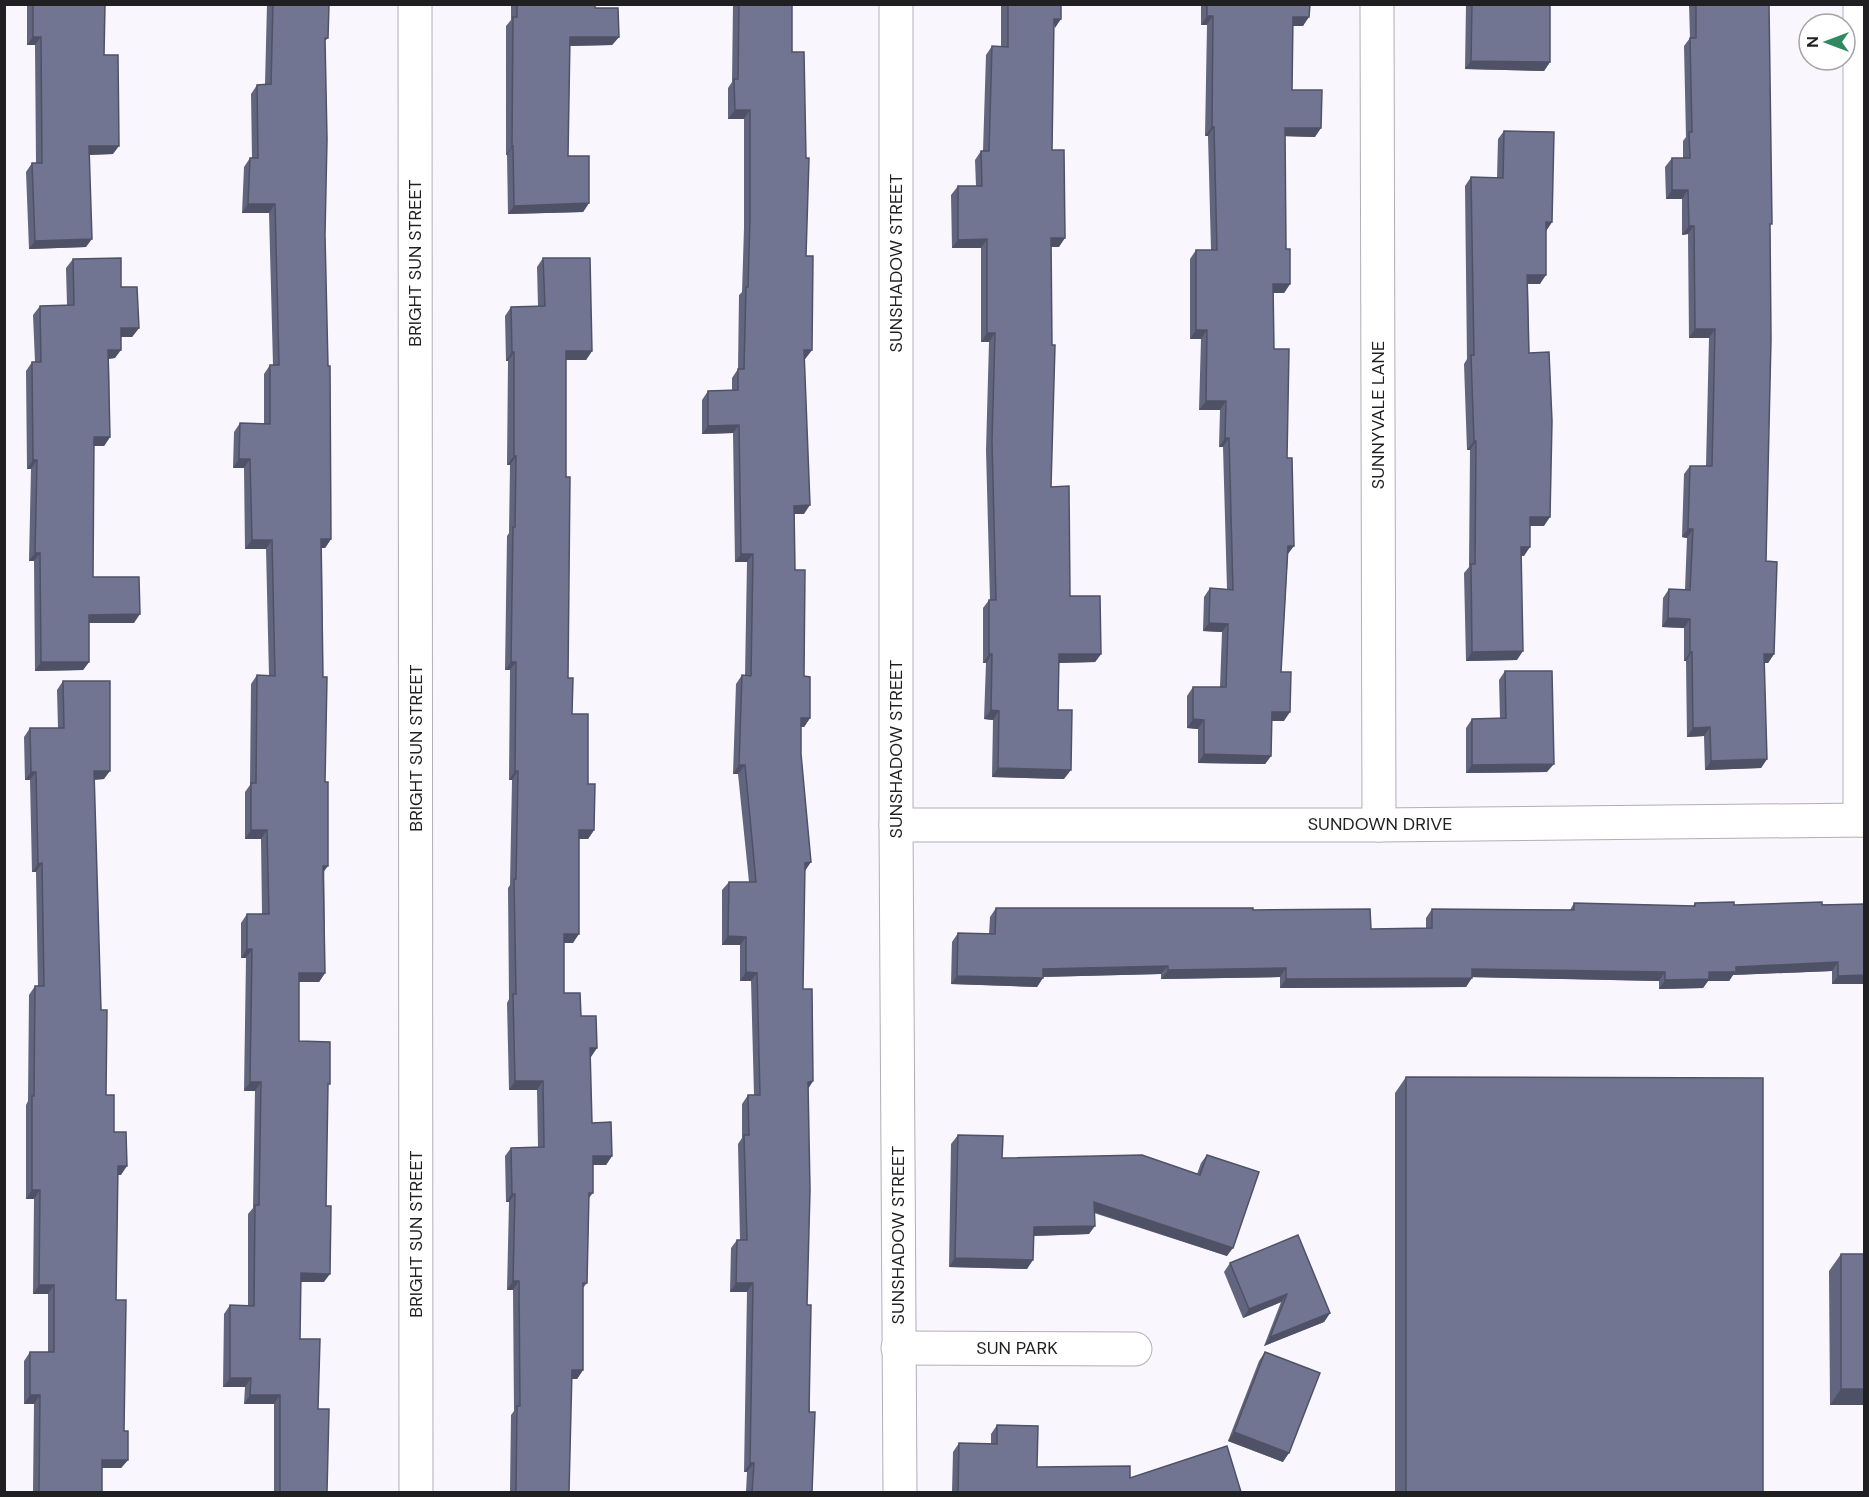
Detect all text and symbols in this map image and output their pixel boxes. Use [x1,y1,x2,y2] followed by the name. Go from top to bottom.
[1797,12,1857,72] north arrow
[1802,36,1823,48] text: N
[884,174,908,352] street label: SUNSHADOW STREET
[403,179,427,347] street label: BRIGHT SUN STREET
[1366,341,1390,489] street label: SUNNYVALE LANE
[884,660,908,838] street label: SUNSHADOW STREET
[404,664,428,832] street label: BRIGHT SUN STREET
[1308,812,1452,836] street label: SUNDOWN DRIVE
[886,1146,910,1324] street label: SUNSHADOW STREET
[404,1150,428,1318] street label: BRIGHT SUN STREET
[976,1336,1058,1360] street label: SUN PARK

